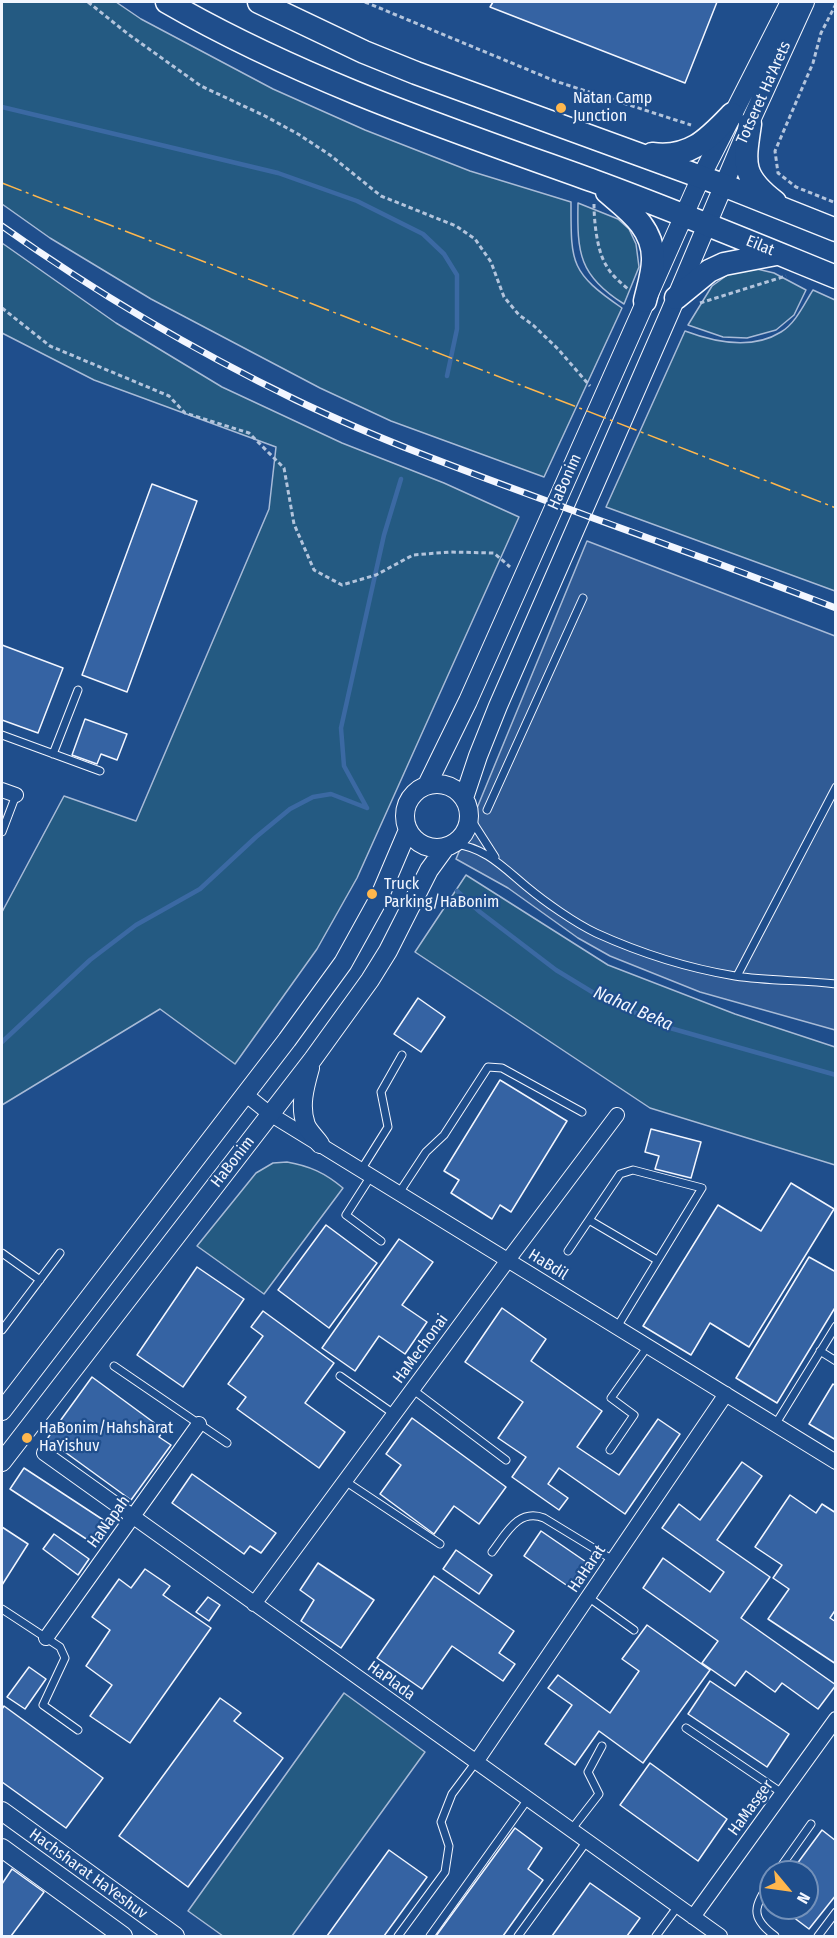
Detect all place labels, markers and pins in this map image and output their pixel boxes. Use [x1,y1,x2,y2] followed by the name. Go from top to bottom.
[573,89,652,127] place label: Natan Camp Junction
[554,101,568,115] marker: Natan Camp Junction
[384,875,499,913] place label: Truck Parking/HaBonim
[365,887,379,901] marker: Truck Parking/HaBonim
[39,1419,173,1457] place label: HaBonim/Hahsharat HaYishuv
[20,1431,34,1445] marker: HaBonim/Hahsharat HaYishuv

